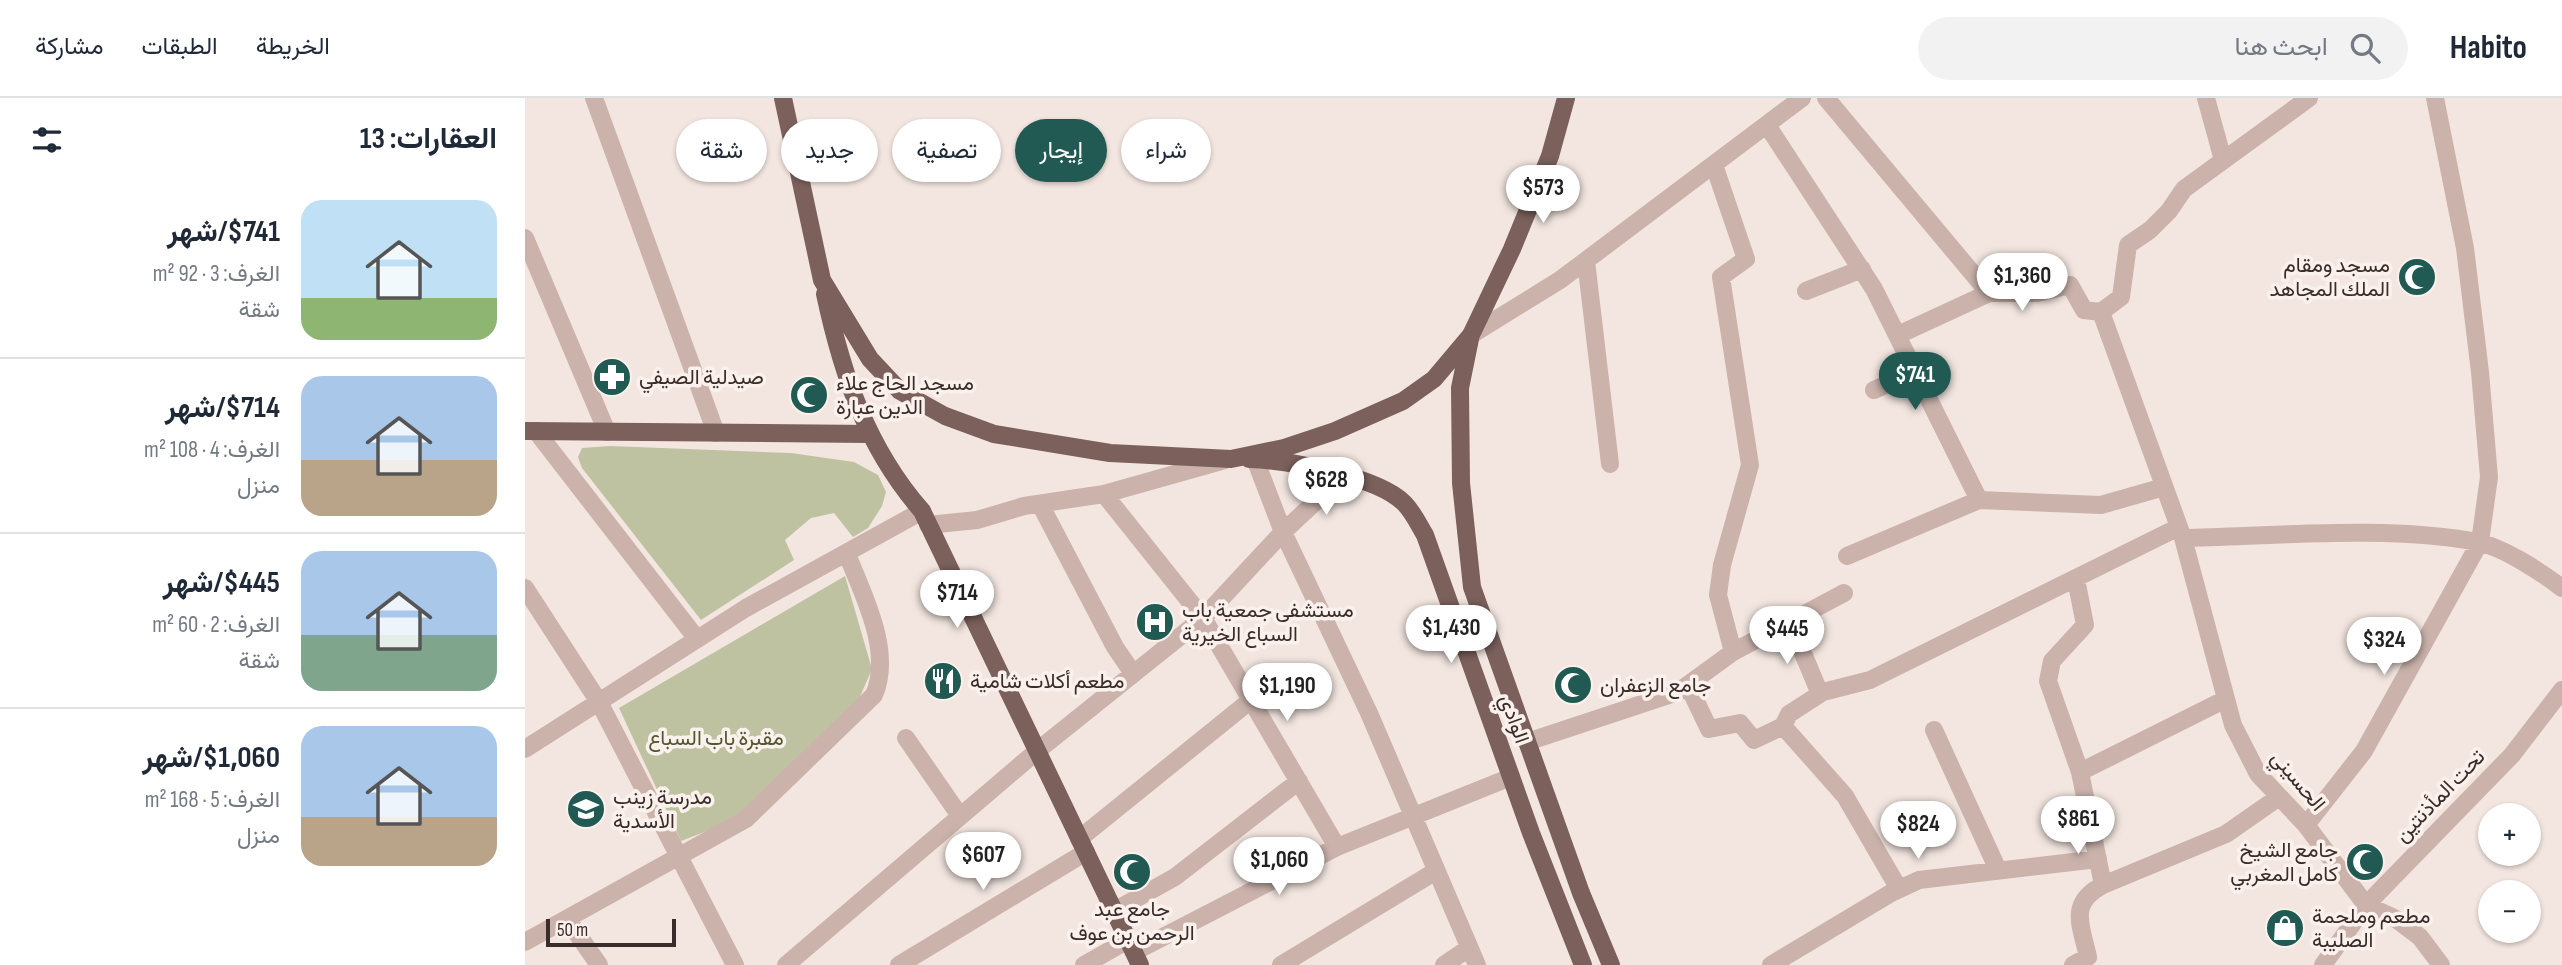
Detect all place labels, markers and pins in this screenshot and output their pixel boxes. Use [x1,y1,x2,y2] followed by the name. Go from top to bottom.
[1502,166,1584,225] pin: $573
[2269,253,2390,302] place label: مسجد ومقام الملك المجاهد
[1965,254,2079,313] pin: $1,360
[2396,256,2438,298] mosque icon: مسجد ومقام الملك المجاهد
[1874,352,1956,412] pin: $741
[591,356,633,398] pharmacy icon: صيدلية الصيفي
[639,365,764,394] place label: صيدلية الصيفي
[836,371,974,420] place label: مسجد الحاج علاء الدين عبارة
[788,374,830,416] mosque icon: مسجد الحاج علاء الدين عبارة
[1285,458,1367,517] pin: $628
[916,570,998,630] pin: $714
[1182,598,1354,648] place label: مستشفى جمعية باب السباع الخيرية
[1134,601,1176,643] hospital icon: مستشفى جمعية باب السباع الخيرية
[1394,606,1508,665] pin: $1,430
[1746,606,1828,666] pin: $445
[2343,618,2425,677] pin: $324
[922,660,964,702] restaurant icon: مطعم أكلات شامية
[1230,664,1344,723] pin: $1,190
[1552,664,1594,706] mosque icon: جامع الزعفران
[970,669,1124,695] place label: مطعم أكلات شامية
[1600,673,1711,699] place label: جامع الزعفران
[613,785,712,834] place label: مدرسة زينب الأسدية
[565,788,607,830] school or university icon: مدرسة زينب الأسدية
[2037,796,2119,856] pin: $861
[1877,802,1959,861] pin: $824
[942,832,1024,892] pin: $607
[1222,838,1336,897] pin: $1,060
[2230,838,2338,891] place label: جامع الشيخ كامل المغربي
[2344,841,2386,883] mosque icon: جامع الشيخ كامل المغربي
[1111,851,1153,893] mosque icon: جامع عبد الرحمن بن عوف
[1069,897,1195,946] place label: جامع عبد الرحمن بن عوف
[2312,904,2430,953] place label: مطعم وملحمة الصليبة
[2264,907,2306,949] shop icon: مطعم وملحمة الصليبة

